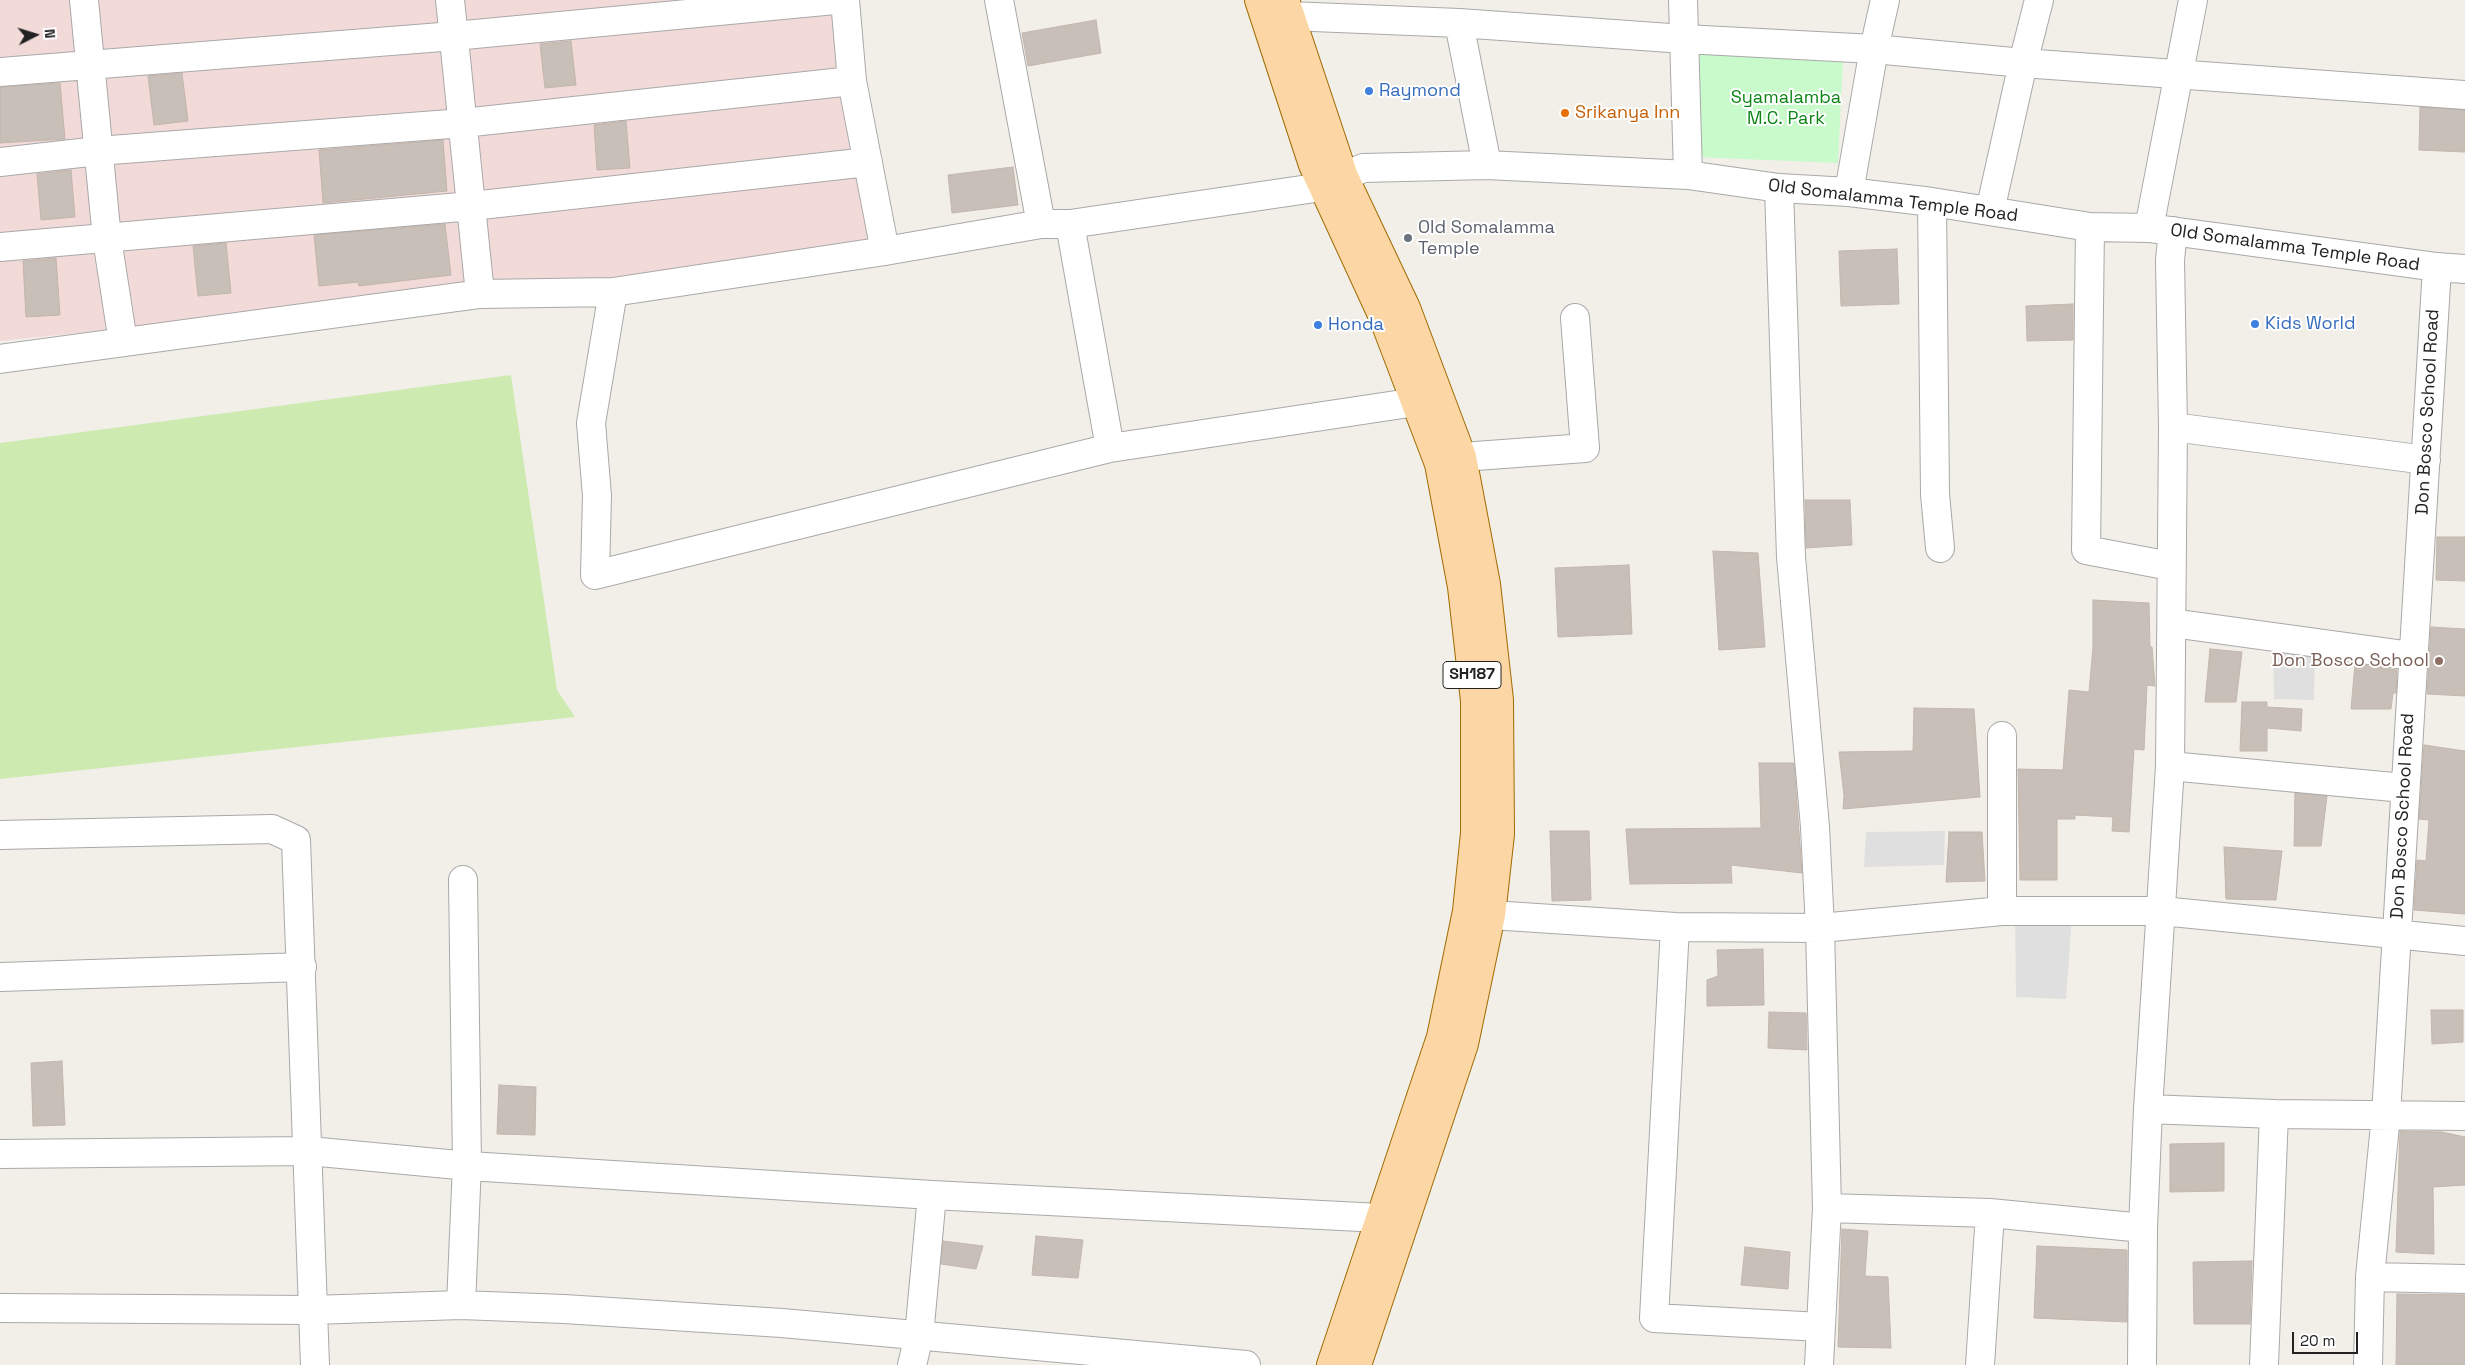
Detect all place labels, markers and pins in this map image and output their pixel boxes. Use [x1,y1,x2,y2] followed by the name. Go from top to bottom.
[1379,80,1461,102] place label: Raymond
[1363,85,1375,97] marker: Raymond
[1575,102,1680,124] place label: Srikanya Inn
[1559,107,1571,119] marker: Srikanya Inn
[1418,217,1555,260] place label: Old Somalamma Temple
[1402,232,1414,244] marker: Old Somalamma Temple
[2265,313,2356,335] place label: Kids World
[1328,314,1384,336] place label: Honda
[2249,318,2261,330] marker: Kids World
[1312,319,1324,331] marker: Honda
[2272,650,2429,672] place label: Don Bosco School
[2433,655,2445,667] marker: Don Bosco School

